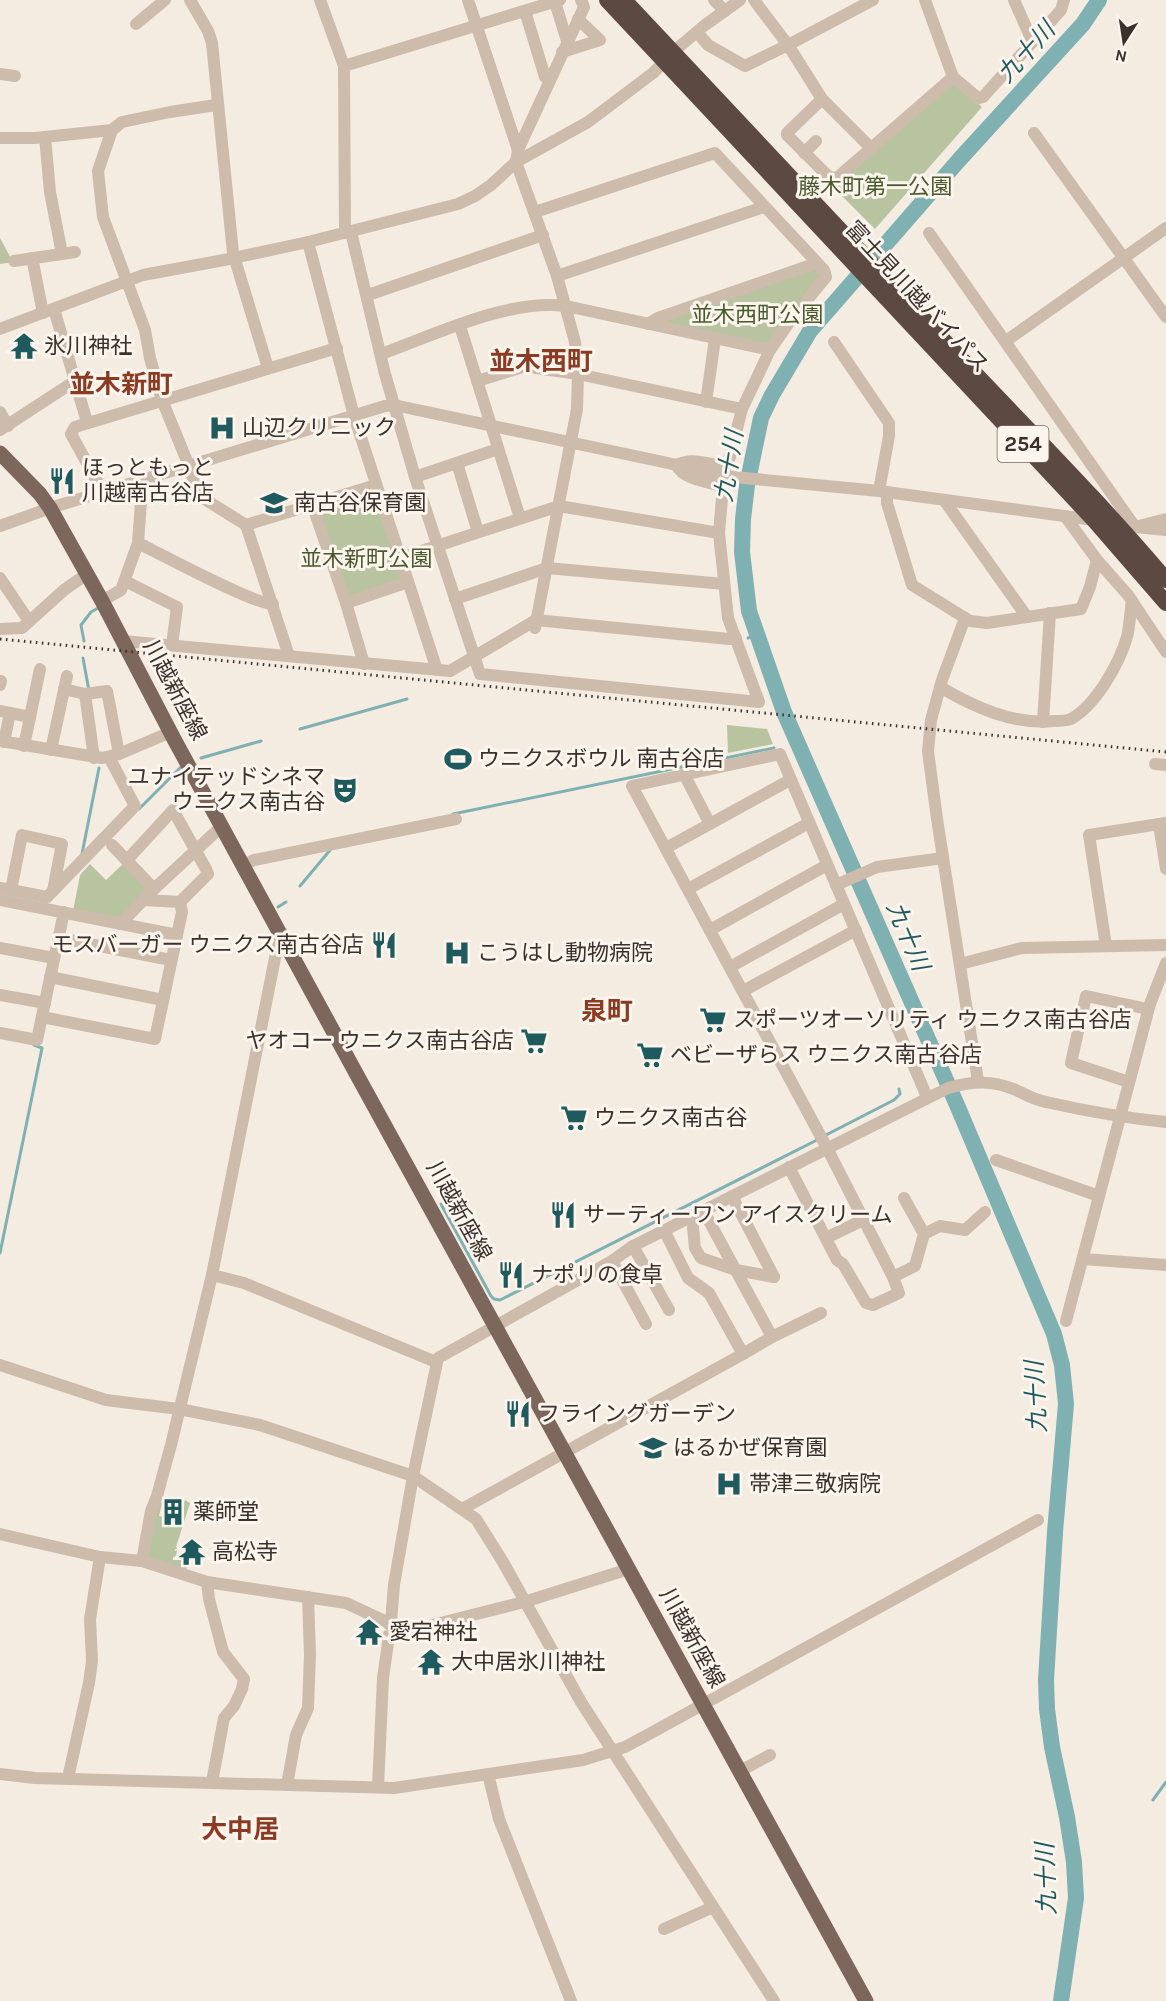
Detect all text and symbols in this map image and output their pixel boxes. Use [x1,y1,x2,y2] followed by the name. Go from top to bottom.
[1094,12,1154,72] north arrow
[992,14,1063,88] water label: 九十川
[1113,46,1129,67] text: N
[798,174,952,200] park label: 藤木町第一公園
[840,216,994,378] street label: 富士見川越バイパス
[691,302,823,328] park label: 並木西町公園
[9,331,39,361] temple icon: 氷川神社
[44,333,132,359] place label: 氷川神社
[489,346,593,377] district label: 並木西町
[69,369,173,400] district label: 並木新町
[207,413,237,443] hospital icon: 山辺クリニック
[242,415,396,441] place label: 山辺クリニック
[710,425,749,504] water label: 九十川
[998,426,1048,462] road number: 254
[82,455,214,506] place label: ほっともっと 川越南古谷店
[47,466,77,496] restaurant icon: ほっともっと 川越南古谷店
[259,488,289,518] school or university icon: 南古谷保育園
[294,490,426,516] place label: 南古谷保育園
[300,546,432,572] park label: 並木新町公園
[138,635,212,745] street label: 川越新座線
[443,744,473,774] sports icon: ウニクスボウル 南古谷店
[478,746,725,772] place label: ウニクスボウル 南古谷店
[127,764,325,815] place label: ユナイテッドシネマ ウニクス南古谷
[330,775,360,805] theatre icon: ユナイテッドシネマ ウニクス南古谷
[881,897,936,977] water label: 九十川
[369,930,399,960] restaurant icon: モスバーガー ウニクス南古谷店
[51,932,364,958] place label: モスバーガー ウニクス南古谷店
[442,938,472,968] hospital icon: こうはし動物病院
[477,940,653,966] place label: こうはし動物病院
[581,996,633,1027] district label: 泉町
[698,1005,728,1035] supermarket icon: スポーツオーソリティ ウニクス南古谷店
[733,1007,1132,1033] place label: スポーツオーソリティ ウニクス南古谷店
[519,1026,549,1056] supermarket icon: ヤオコー ウニクス南古谷店
[245,1028,514,1054] place label: ヤオコー ウニクス南古谷店
[635,1040,665,1070] supermarket icon: ベビーザらス ウニクス南古谷店
[670,1042,982,1068] place label: ベビーザらス ウニクス南古谷店
[559,1103,589,1133] supermarket icon: ウニクス南古谷
[594,1105,747,1131] place label: ウニクス南古谷
[421,1157,497,1265] street label: 川越新座線
[548,1200,578,1230] restaurant icon: サーティーワン アイスクリーム
[583,1202,893,1228] place label: サーティーワン アイスクリーム
[496,1260,526,1290] restaurant icon: ナポリの食卓
[531,1262,663,1288] place label: ナポリの食卓
[1020,1357,1052,1434] water label: 九十川
[503,1399,533,1429] restaurant icon: フライングガーデン
[538,1401,736,1427] place label: フライングガーデン
[638,1433,668,1463] school or university icon: はるかぜ保育園
[673,1435,827,1461] place label: はるかぜ保育園
[714,1469,744,1499] hospital icon: 帯津三敬病院
[749,1471,881,1497] place label: 帯津三敬病院
[158,1497,188,1527] building icon: 薬師堂
[193,1499,259,1525] place label: 薬師堂
[177,1537,207,1567] temple icon: 高松寺
[212,1539,278,1565] place label: 高松寺
[654,1584,730,1692] street label: 川越新座線
[354,1617,384,1647] temple icon: 愛宕神社
[389,1619,477,1645] place label: 愛宕神社
[416,1647,446,1677] temple icon: 大中居氷川神社
[451,1649,605,1675] place label: 大中居氷川神社
[201,1814,279,1845] district label: 大中居
[1031,1840,1061,1915] water label: 九十川

